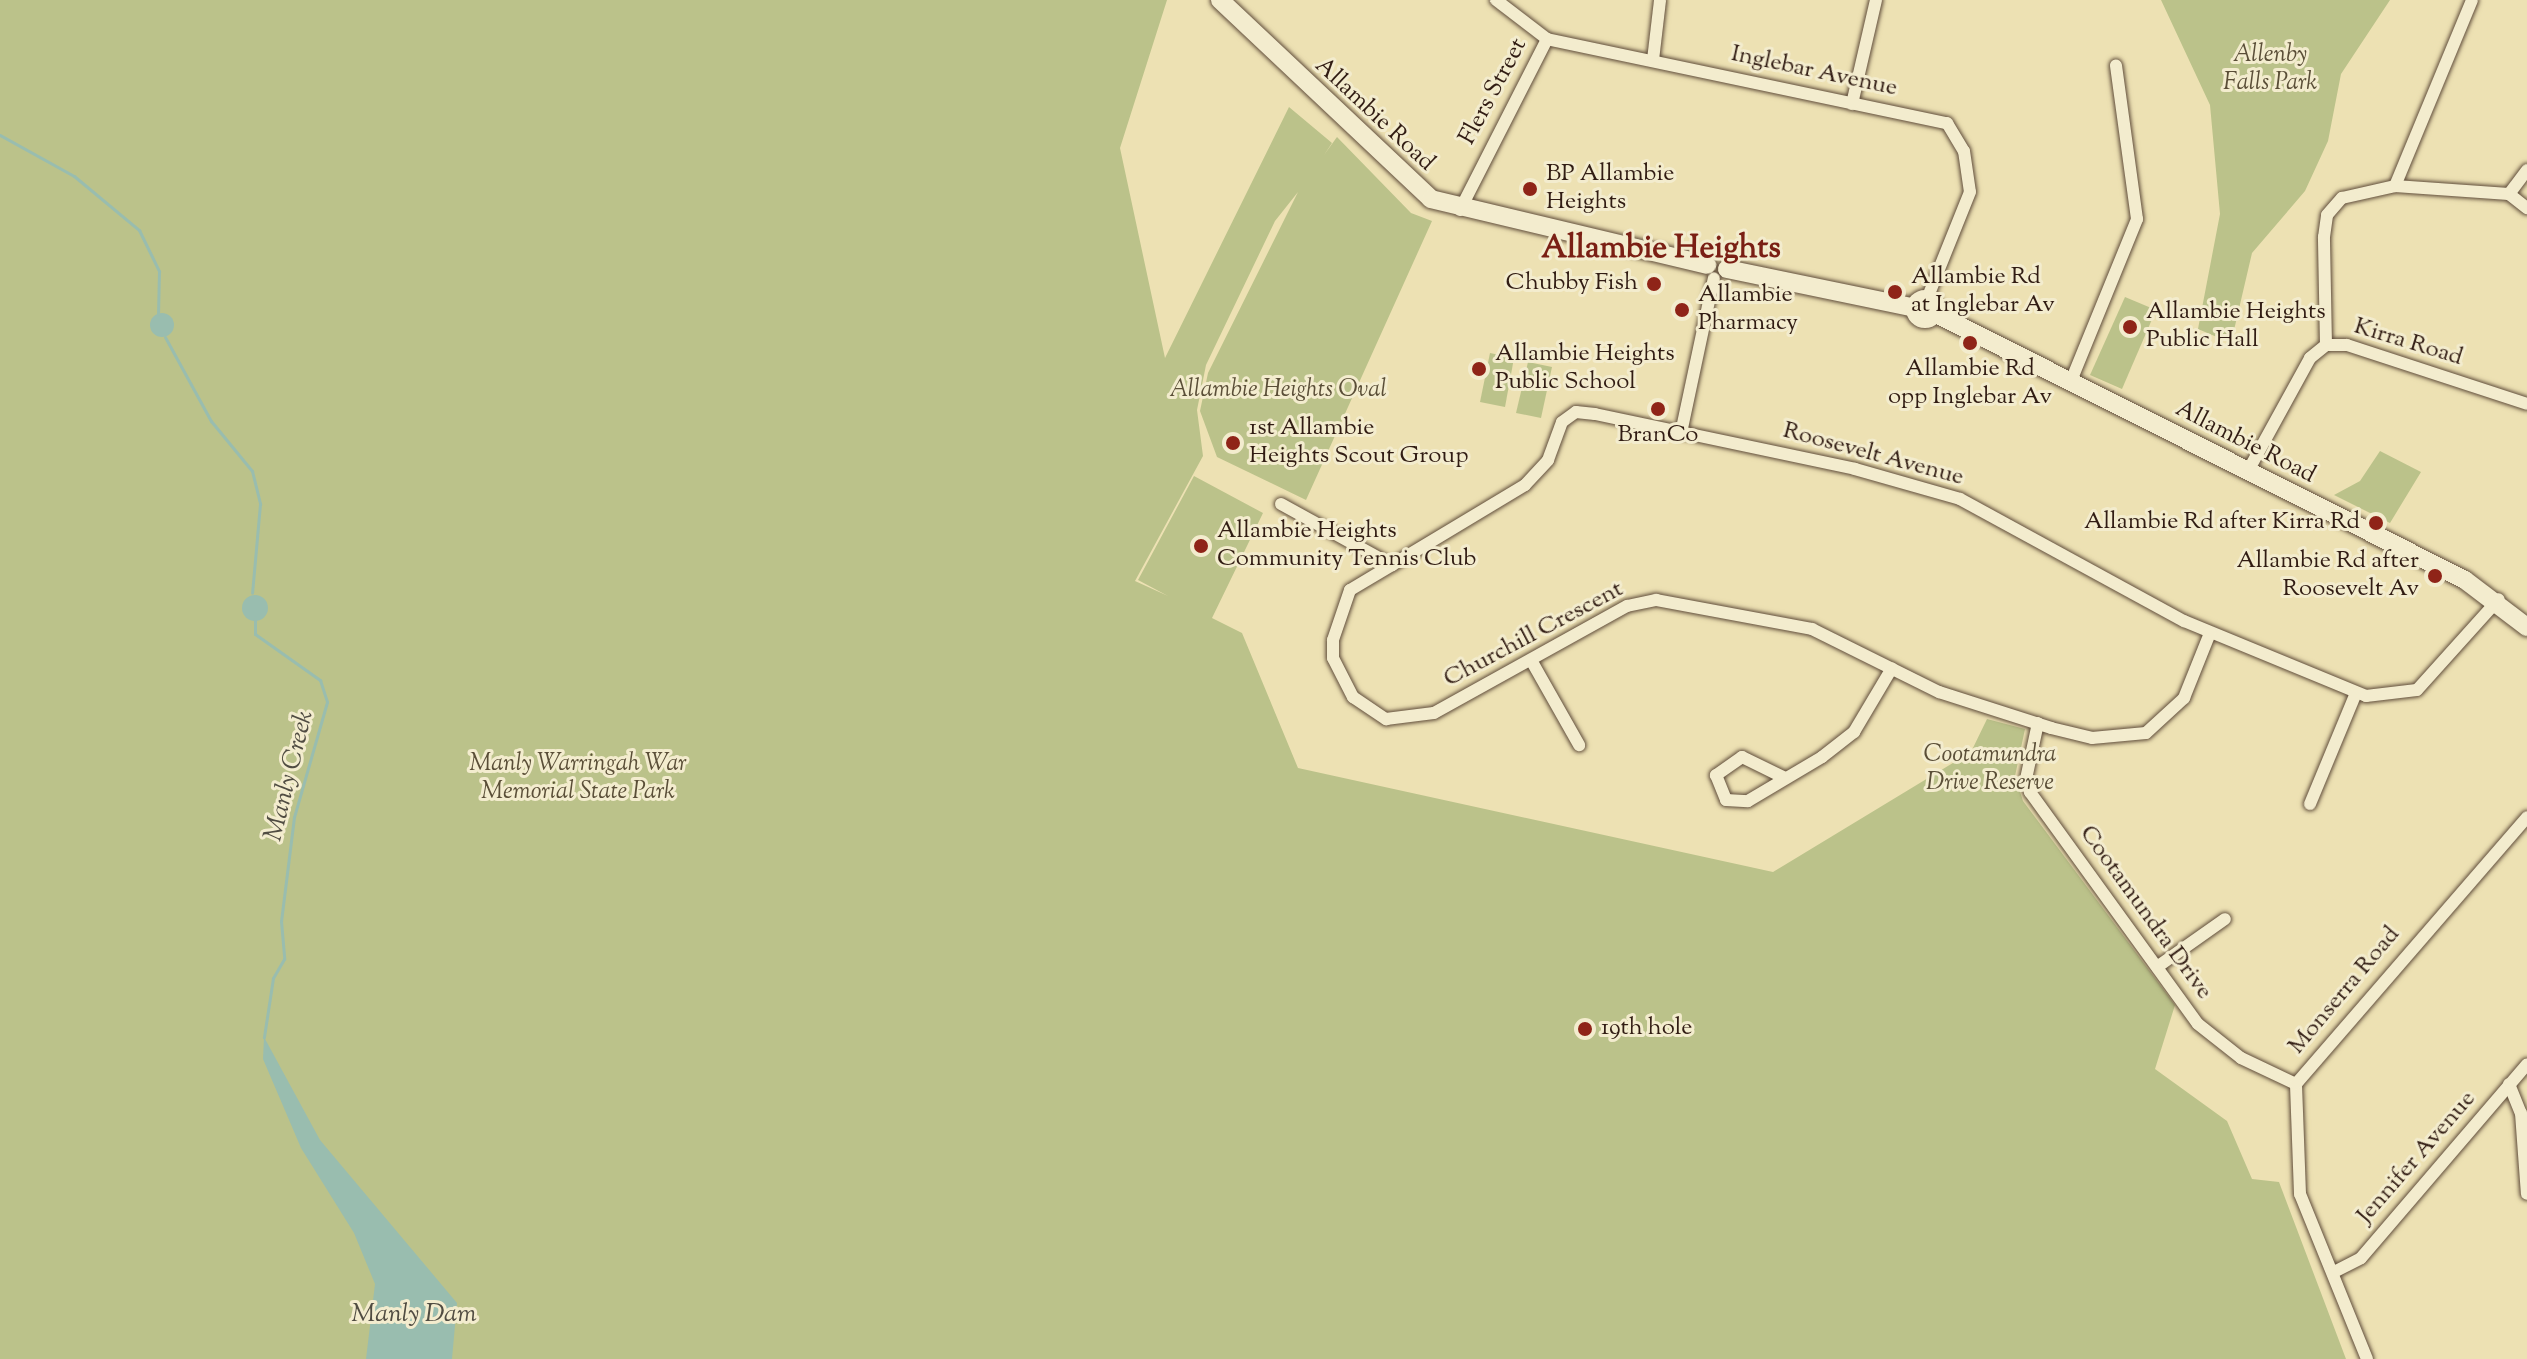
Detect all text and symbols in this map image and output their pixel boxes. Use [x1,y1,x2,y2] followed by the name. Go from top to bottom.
[1454,34,1534,150] street label: Flers Street
[1728,40,1900,104] street label: Inglebar Avenue
[2223,42,2317,98] park label: Allenby Falls Park
[1308,52,1440,178] street label: Allambie Road
[1546,161,1674,217] place label: BP Allambie Heights
[1521,180,1539,198] marker: BP Allambie Heights
[1541,230,1781,268] district label: Allambie Heights
[1911,264,2055,320] place label: Allambie Rd at Inglebar Av
[1506,270,1638,298] place label: Chubby Fish
[1645,275,1663,293] marker: Chubby Fish
[1698,282,1798,338] place label: Allambie Pharmacy
[1886,283,1904,301] marker: Allambie Rd at Inglebar Av
[2146,299,2326,355] place label: Allambie Heights Public Hall
[1673,301,1691,319] marker: Allambie Pharmacy
[2350,313,2466,373] street label: Kirra Road
[2121,318,2139,336] marker: Allambie Heights Public Hall
[1961,334,1979,352] marker: Allambie Rd opp Inglebar Av
[1495,341,1675,397] place label: Allambie Heights Public School
[1888,356,2052,412] place label: Allambie Rd opp Inglebar Av
[1470,360,1488,378] marker: Allambie Heights Public School
[1169,377,1387,405] park label: Allambie Heights Oval
[2170,395,2320,491] street label: Allambie Road
[1649,400,1667,418] marker: BranCo
[1249,415,1469,471] place label: 1st Allambie Heights Scout Group
[1779,417,1967,493] street label: Roosevelt Avenue
[1618,422,1698,450] place label: BranCo
[1224,434,1242,452] marker: 1st Allambie Heights Scout Group
[2084,509,2360,537] place label: Allambie Rd after Kirra Rd
[2367,514,2385,532] marker: Allambie Rd after Kirra Rd
[1217,518,1476,574] place label: Allambie Heights Community Tennis Club
[1192,537,1210,555] marker: Allambie Heights Community Tennis Club
[2236,548,2419,604] place label: Allambie Rd after Roosevelt Av
[2426,567,2444,585] marker: Allambie Rd after Roosevelt Av
[1439,576,1629,694] street label: Churchill Crescent
[259,708,321,844] water label: Manly Creek
[1924,742,2056,798] park label: Cootamundra Drive Reserve
[469,751,687,807] park label: Manly Warringah War Memorial State Park
[2072,821,2218,1005] street label: Cootamundra Drive
[2283,921,2407,1061] street label: Monserra Road
[1601,1015,1692,1043] place label: 19th hole
[1576,1020,1594,1038] marker: 19th hole
[2351,1086,2483,1230] street label: Jennifer Avenue
[351,1299,477,1331] water label: Manly Dam

